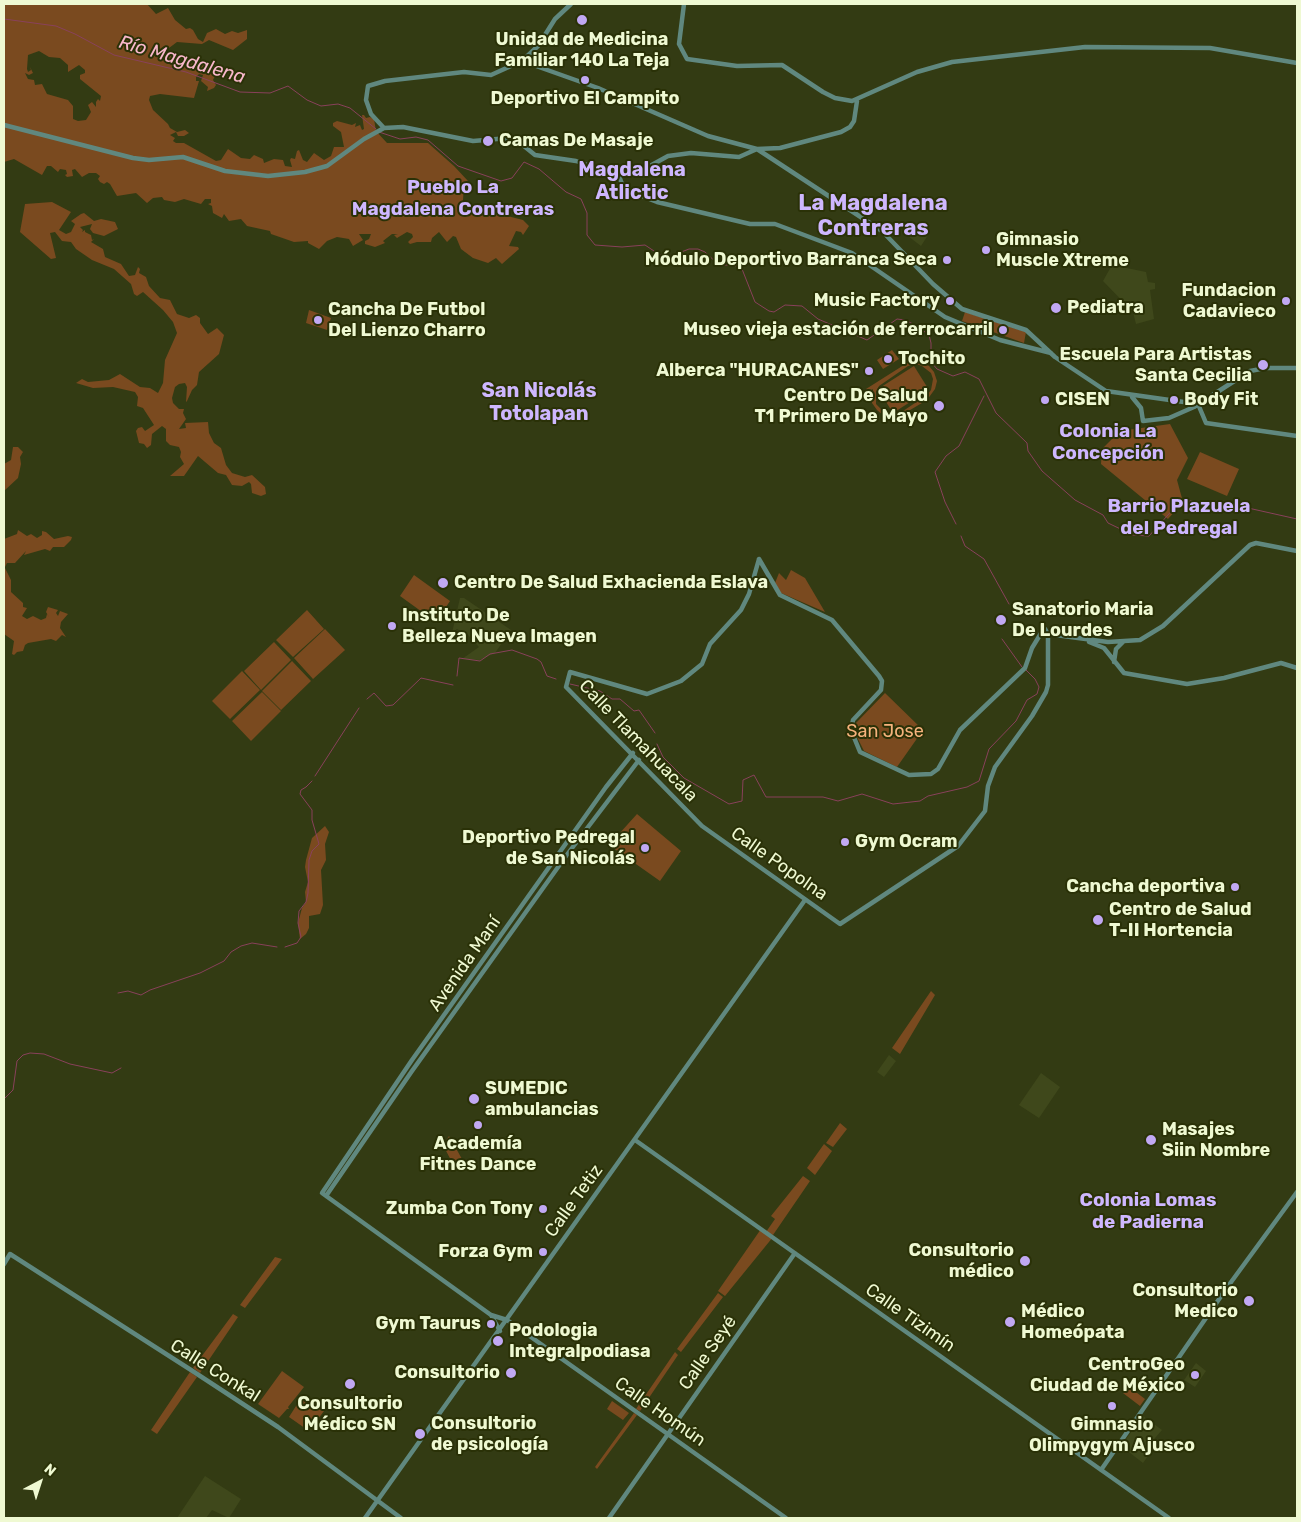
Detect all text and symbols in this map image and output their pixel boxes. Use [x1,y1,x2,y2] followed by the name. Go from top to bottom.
[575,13,589,27] marker: Unidad de Medicina Familiar 140 La Teja
[495,29,669,72] place label: Unidad de Medicina Familiar 140 La Teja
[116,31,248,89] water label: Río Magdalena
[579,74,591,86] marker: Deportivo El Campito
[491,88,679,110] place label: Deportivo El Campito
[499,130,653,152] place label: Camas De Masaje
[481,134,495,148] marker: Camas De Masaje
[578,158,686,205] district label: Magdalena Atlictic
[352,177,554,221] district label: Pueblo La Magdalena Contreras
[798,191,948,242] district label: La Magdalena Contreras
[996,229,1129,272] place label: Gimnasio Muscle Xtreme
[980,244,992,256] marker: Gimnasio Muscle Xtreme
[645,249,937,271] place label: Módulo Deportivo Barranca Seca
[941,254,953,266] marker: Módulo Deportivo Barranca Seca
[1182,280,1276,322] place label: Fundacion Cadavieco
[814,290,940,312] place label: Music Factory
[944,295,956,307] marker: Music Factory
[1280,295,1292,307] marker: Fundacion Cadavieco
[1067,297,1144,319] place label: Pediatra
[328,299,486,342] place label: Cancha De Futbol Del Lienzo Charro
[1049,301,1063,315] marker: Pediatra
[312,314,324,326] marker: Cancha De Futbol Del Lienzo Charro
[683,319,993,341] place label: Museo vieja estación de ferrocarril
[997,324,1009,336] marker: Museo vieja estación de ferrocarril
[1060,344,1252,386] place label: Escuela Para Artistas Santa Cecilia
[898,348,966,370] place label: Tochito
[882,353,894,365] marker: Tochito
[1256,358,1270,372] marker: Escuela Para Artistas Santa Cecilia
[656,360,859,382] place label: Alberca "HURACANES"
[863,365,875,377] marker: Alberca "HURACANES"
[482,379,596,426] district label: San Nicolás Totolapan
[754,385,928,428] place label: Centro De Salud T1 Primero De Mayo
[1055,389,1110,411] place label: CISEN
[1184,389,1258,411] place label: Body Fit
[1039,394,1051,406] marker: CISEN
[1168,394,1180,406] marker: Body Fit
[932,399,946,413] marker: Centro De Salud T1 Primero De Mayo
[1052,421,1164,465] district label: Colonia La Concepción
[1107,496,1251,540] district label: Barrio Plazuela del Pedregal
[454,572,768,594] place label: Centro De Salud Exhacienda Eslava
[436,576,450,590] marker: Centro De Salud Exhacienda Eslava
[1012,599,1154,642] place label: Sanatorio Maria De Lourdes
[402,605,597,648] place label: Instituto De Belleza Nueva Imagen
[994,613,1008,627] marker: Sanatorio Maria De Lourdes
[386,620,398,632] marker: Instituto De Belleza Nueva Imagen
[574,675,702,807] street label: Calle Tlamahuacala
[846,721,924,743] park label: San Jose
[726,823,832,905] street label: Calle Popolna
[462,827,635,870] place label: Deportivo Pedregal de San Nicolás
[855,831,958,853] place label: Gym Ocram
[839,836,851,848] marker: Gym Ocram
[639,842,651,854] marker: Deportivo Pedregal de San Nicolás
[1066,876,1225,898] place label: Cancha deportiva
[1229,881,1241,893] marker: Cancha deportiva
[1109,899,1252,942] place label: Centro de Salud T-II Hortencia
[424,912,506,1016] street label: Avenida Maní
[1091,913,1105,927] marker: Centro de Salud T-II Hortencia
[485,1078,599,1120] place label: SUMEDIC ambulancias
[467,1092,481,1106] marker: SUMEDIC ambulancias
[472,1119,484,1131] marker: Academía Fitnes Dance
[1162,1119,1270,1162] place label: Masajes Siin Nombre
[419,1133,537,1176] place label: Academía Fitnes Dance
[1144,1133,1158,1147] marker: Masajes Siin Nombre
[540,1160,608,1242] street label: Calle Tetiz
[1080,1190,1216,1234] district label: Colonia Lomas de Padierna
[386,1198,533,1220] place label: Zumba Con Tony
[537,1203,549,1215] marker: Zumba Con Tony
[908,1240,1014,1282] place label: Consultorio médico
[438,1241,533,1263] place label: Forza Gym
[537,1246,549,1258] marker: Forza Gym
[1018,1254,1032,1268] marker: Consultorio médico
[861,1279,959,1357] street label: Calle Tizimín
[1132,1280,1238,1322] place label: Consultorio Medico
[1242,1294,1256,1308] marker: Consultorio Medico
[1021,1301,1125,1344] place label: Médico Homeópata
[675,1312,741,1394] street label: Calle Seyé
[375,1313,481,1335] place label: Gym Taurus
[1003,1315,1017,1329] marker: Médico Homeópata
[485,1318,497,1330] marker: Gym Taurus
[509,1320,651,1362] place label: Podologia Integralpodiasa
[491,1334,505,1348] marker: Podologia Integralpodiasa
[166,1335,264,1407] street label: Calle Conkal
[1030,1354,1185,1396] place label: CentroGeo Ciudad de México
[394,1362,500,1384] place label: Consultorio
[504,1366,518,1380] marker: Consultorio
[1189,1369,1201,1381] marker: CentroGeo Ciudad de México
[610,1373,710,1451] street label: Calle Homún
[343,1377,357,1391] marker: Consultorio Médico SN
[297,1393,403,1436] place label: Consultorio Médico SN
[1106,1400,1118,1412] marker: Gimnasio Olimpygym Ajusco
[431,1413,548,1456] place label: Consultorio de psicología
[1029,1414,1195,1456] place label: Gimnasio Olimpygym Ajusco
[413,1427,427,1441] marker: Consultorio de psicología
[15,1457,65,1507] north arrow
[41,1460,59,1480] text: N

